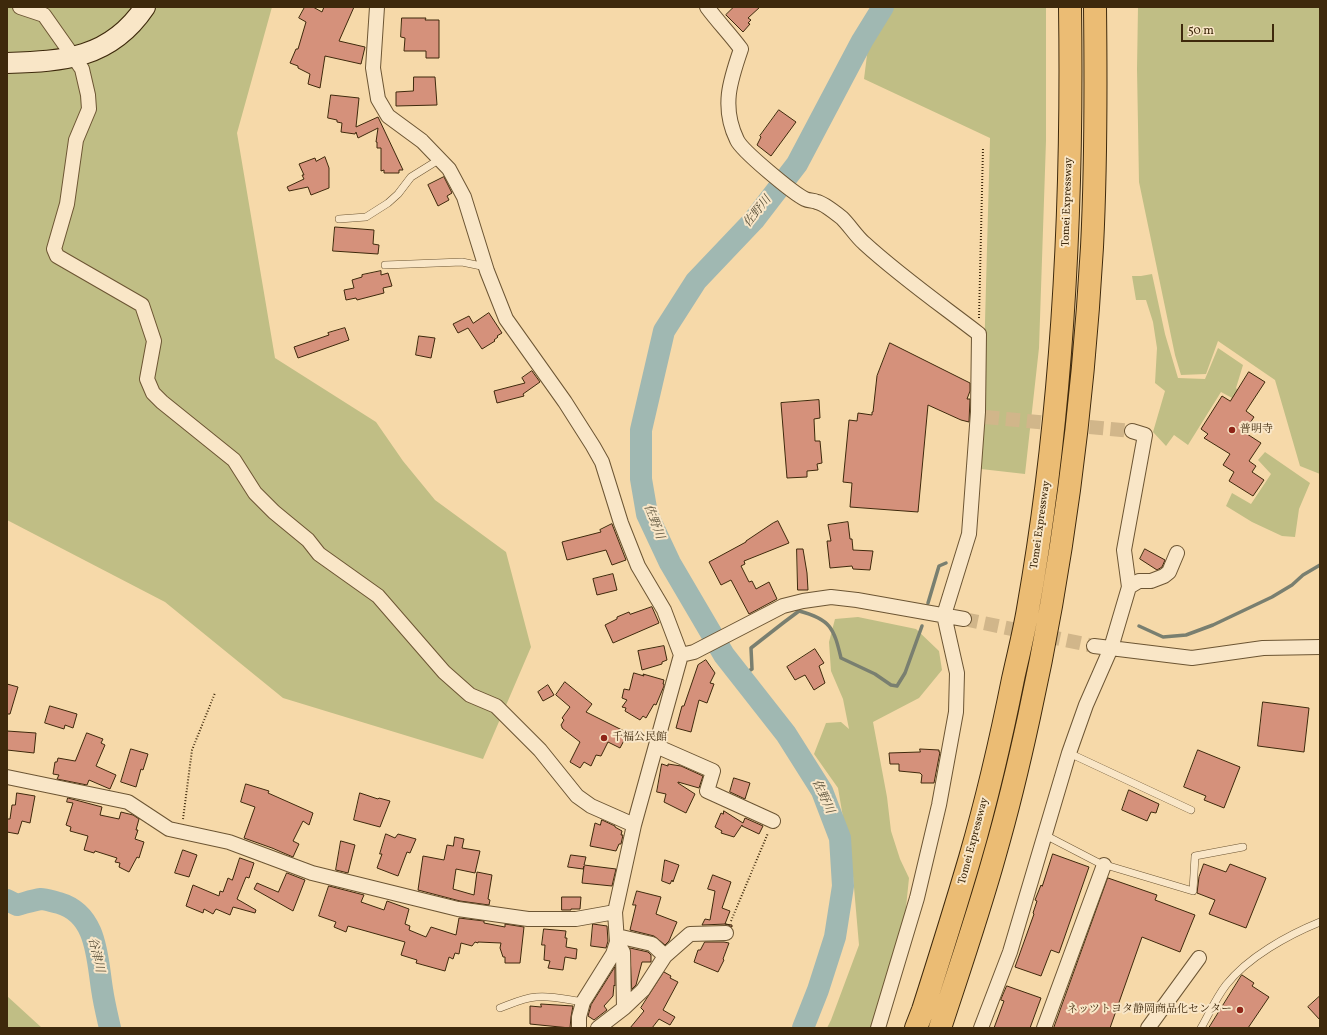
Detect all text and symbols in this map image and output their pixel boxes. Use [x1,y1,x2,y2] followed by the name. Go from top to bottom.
[1183,16,1276,42] scale bar
[1188,23,1214,39] text: 50 m
[1060,157,1076,247] street label: Tomei Expressway
[741,193,775,231] water label: 佐野川
[1240,423,1273,437] place label: 普明寺
[1227,425,1237,435] marker: 普明寺
[1028,480,1054,570] street label: Tomei Expressway
[640,503,666,541] water label: 佐野川
[612,731,667,745] place label: 千福公民館
[599,733,609,743] marker: 千福公民館
[808,778,836,816] water label: 佐野川
[956,796,992,886] street label: Tomei Expressway
[84,936,106,974] water label: 谷津川
[1067,1003,1232,1017] place label: ネッツトヨタ静岡商品化センター
[1235,1005,1245,1015] marker: ネッツトヨタ静岡商品化センター

